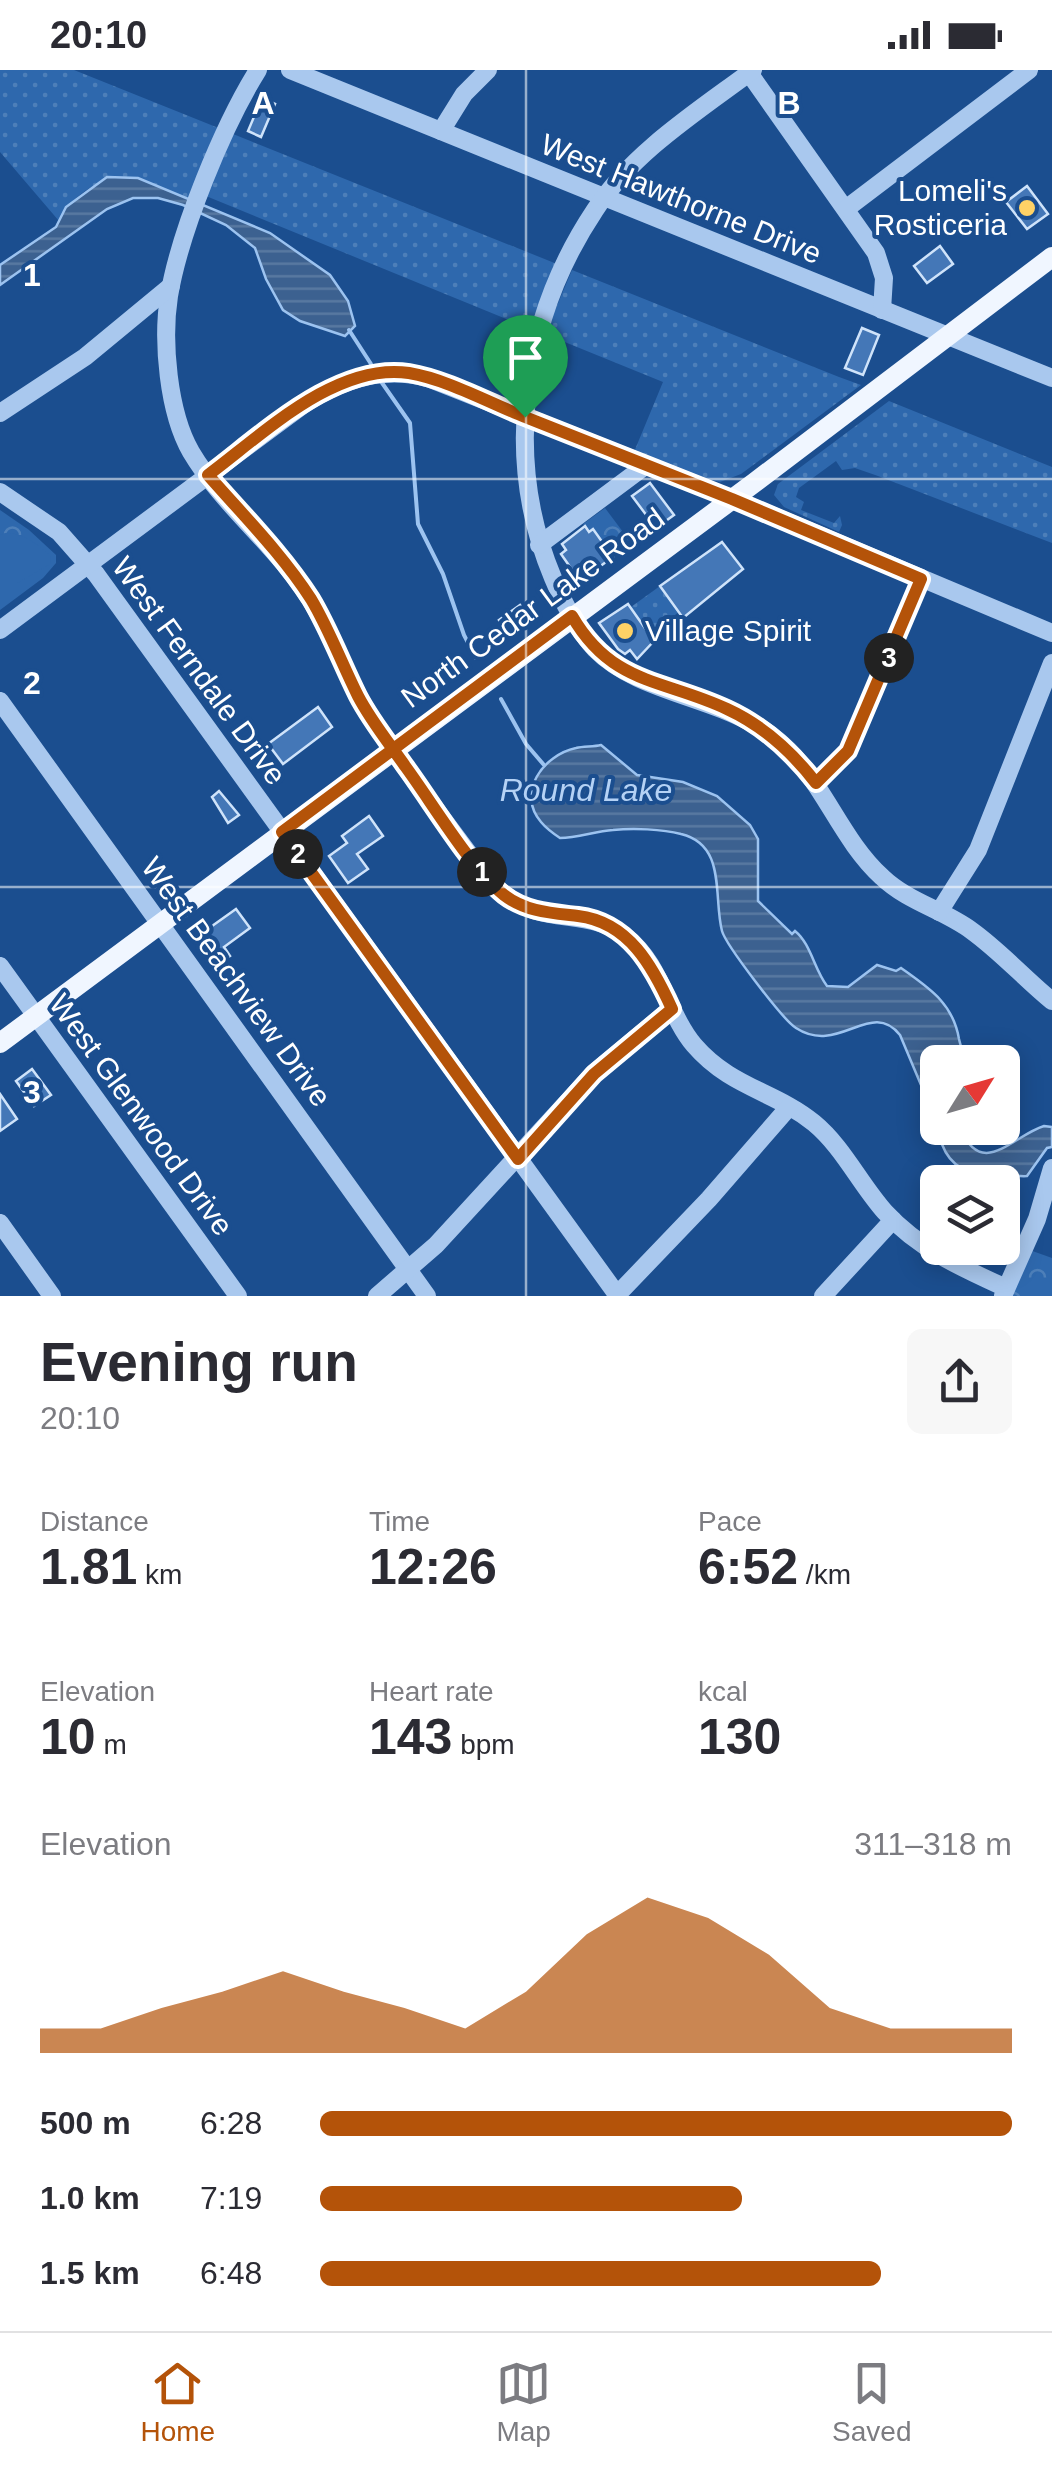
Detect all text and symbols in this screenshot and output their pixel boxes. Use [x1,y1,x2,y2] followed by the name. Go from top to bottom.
[50,14,147,56] text: 20:10
[251,85,275,121] text: A
[777,85,801,121] text: B
[536,127,826,270] street label: West Hawthorne Drive
[874,174,1007,241] place label: Lomeli's Rosticeria
[1016,197,1038,219] marker: Lomeli's Rosticeria
[23,257,41,293] text: 1
[483,315,568,418] pin
[498,330,553,385] icon: arrive
[395,501,671,714] street label: North Cedar Lake Road
[106,551,293,791] street label: West Ferndale Drive
[645,614,812,647] place label: Village Spirit
[614,620,636,642] marker: Village Spirit
[864,633,914,683] pin: 3
[881,642,897,673] text: 3
[23,665,41,701] text: 2
[500,772,672,808] water label: Round Lake
[273,829,323,879] pin: 2
[290,838,306,869] text: 2
[457,847,507,897] pin: 1
[135,851,338,1113] street label: West Beachview Drive
[474,856,490,887] text: 1
[43,988,240,1242] street label: West Glenwood Drive
[920,1045,1020,1145] north arrow
[920,1045,1020,1265] map controls
[23,1074,41,1110] text: 3
[920,1165,1020,1265] button: layers
[907,1329,1012,1434] button: share
[40,1331,358,1393] text: Evening run
[40,1400,120,1436] text: 20:10
[40,1506,149,1537] text: Distance
[369,1506,430,1537] text: Time
[698,1506,762,1537] text: Pace
[40,1539,137,1595] text: 1.81
[369,1539,497,1595] text: 12:26
[698,1539,798,1595] text: 6:52
[137,1559,182,1590] text: km
[798,1559,851,1590] text: /km
[40,1676,155,1707] text: Elevation
[369,1676,494,1707] text: Heart rate
[698,1676,748,1707] text: kcal
[40,1709,96,1765] text: 10
[369,1709,452,1765] text: 143
[698,1709,781,1765] text: 130
[96,1729,127,1760] text: m
[452,1729,515,1760] text: bpm
[40,1826,172,1862] text: Elevation
[854,1826,1012,1862] text: 311–318 m
[40,2105,131,2141] text: 500 m
[200,2105,262,2141] text: 6:28
[40,2180,140,2216] text: 1.0 km
[200,2180,262,2216] text: 7:19
[40,2255,140,2291] text: 1.5 km
[200,2255,262,2291] text: 6:48
[140,2356,215,2448] tab: Home
[496,2356,551,2448] tab: Map
[832,2356,911,2448] tab: Saved

